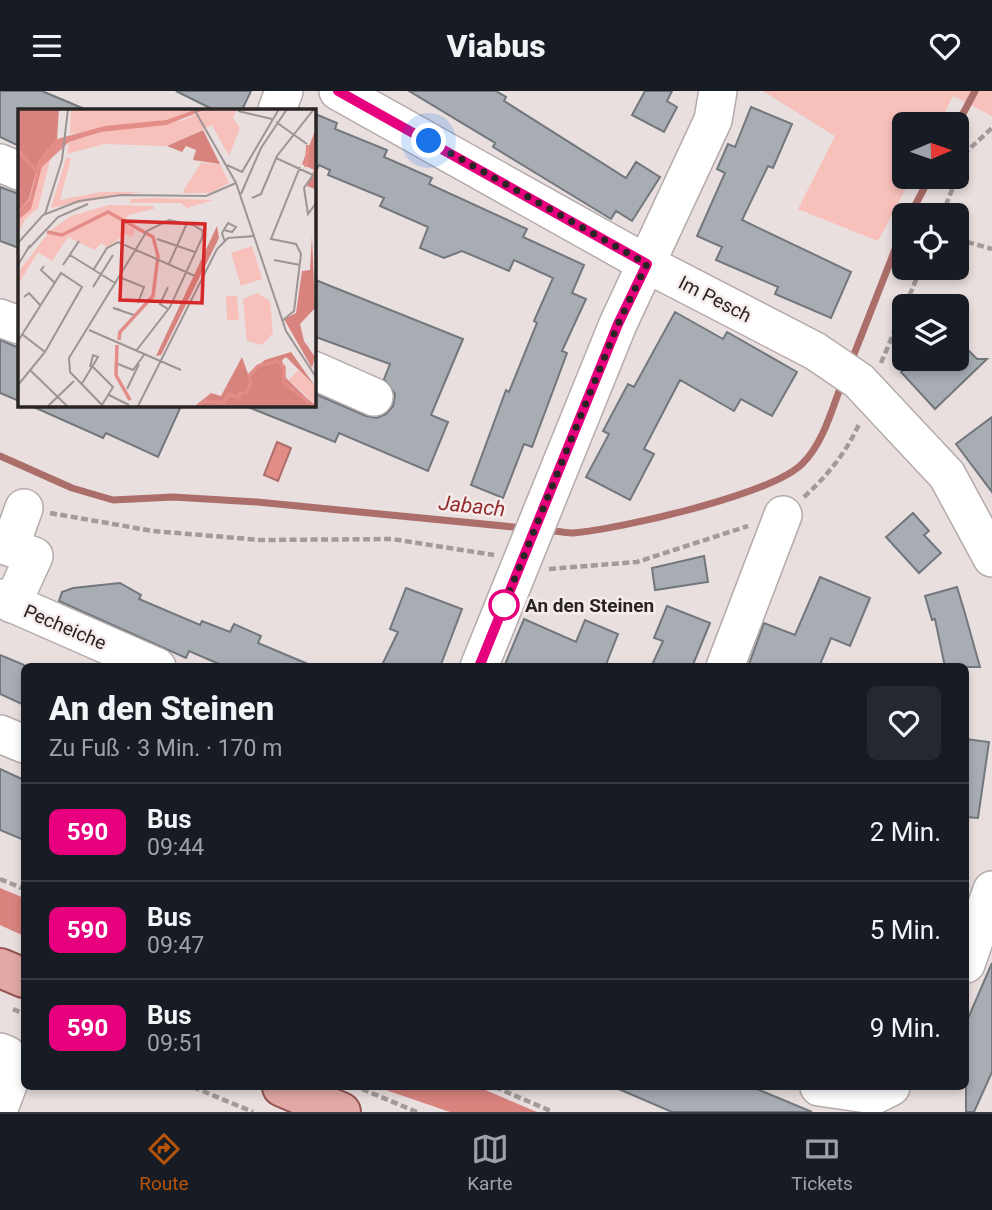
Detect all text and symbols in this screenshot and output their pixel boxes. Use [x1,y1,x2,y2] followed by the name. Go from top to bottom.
[28,27,66,65] icon: menu
[446,27,546,65] text: Viabus
[926,27,964,65] icon: heart
[18,109,315,406] inset map
[892,112,970,189] north arrow
[892,112,969,371] map controls
[411,123,446,158] your location
[892,203,969,280] button: locate
[675,271,755,327] street label: Im Pesch
[892,294,969,371] button: layers
[438,491,506,521] water label: Jabach
[489,590,519,620] marker: An den Steinen
[525,594,654,617] place label: An den Steinen
[20,599,110,655] street label: Pecheiche
[867,686,941,760] button: heart
[49,689,274,728] text: An den Steinen
[49,735,282,762] text: Zu Fuß · 3 Min. · 170 m
[147,804,192,834] text: Bus
[870,817,941,847] text: 2 Min.
[67,818,108,846] text: 590
[147,834,204,861] text: 09:44
[147,902,192,932] text: Bus
[870,915,941,945] text: 5 Min.
[67,916,108,944] text: 590
[147,932,204,959] text: 09:47
[147,1000,192,1030] text: Bus
[870,1013,941,1043] text: 9 Min.
[67,1014,108,1042] text: 590
[147,1030,204,1057] text: 09:51
[139,1130,189,1195] tab: Route
[467,1130,513,1195] tab: Karte
[791,1130,853,1195] tab: Tickets

